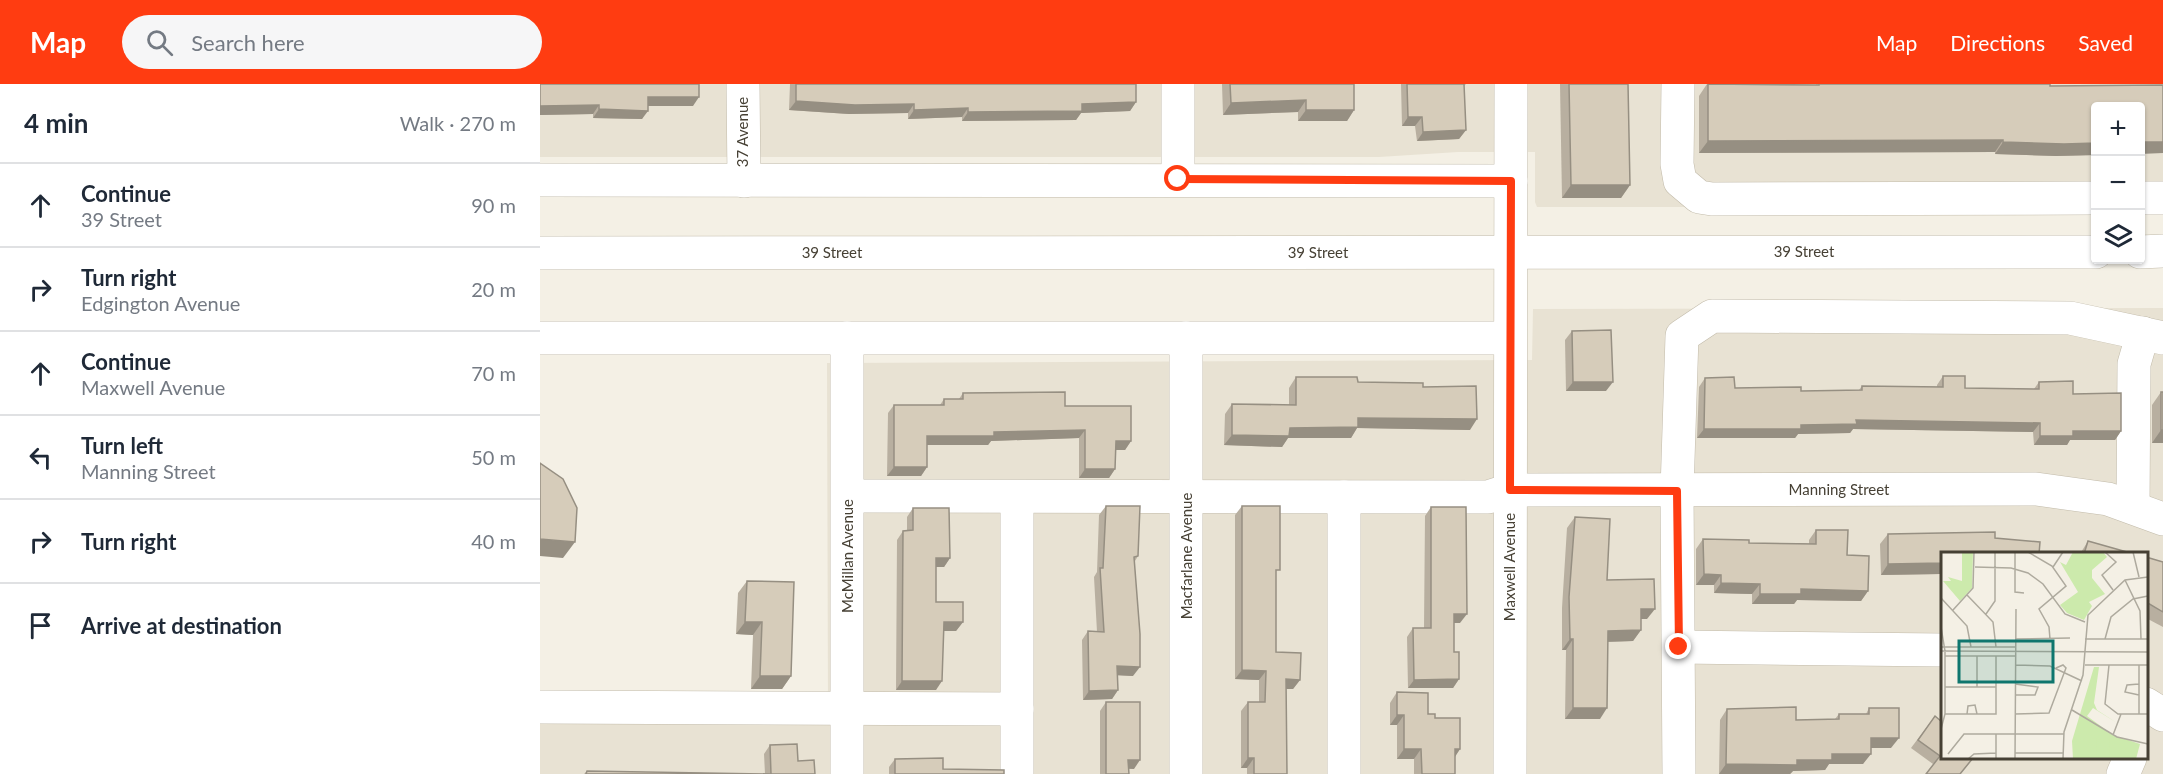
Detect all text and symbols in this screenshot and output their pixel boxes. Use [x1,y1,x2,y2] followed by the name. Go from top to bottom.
[122,15,542,69] search box
[30,25,86,59] text: Map
[143,26,176,59] icon: search
[191,29,305,56] text: Search here
[1876,30,1917,55] text: Map
[1950,30,2045,55] text: Directions
[2078,30,2133,55] text: Saved
[733,97,751,167] street label: 37 Avenue
[2091,102,2145,264] map controls
[2091,102,2145,156] button: +
[24,107,88,139] text: 4 min
[400,111,516,135] text: Walk · 270 m
[2091,156,2145,210] button: −
[1164,165,1190,191] route start
[81,180,171,207] text: Continue
[24,189,57,222] icon: ahead
[471,193,516,217] text: 90 m
[81,207,162,231] text: 39 Street
[2091,210,2145,264] button: layers
[1774,242,1835,260] street label: 39 Street
[802,243,863,261] street label: 39 Street
[1288,243,1349,261] street label: 39 Street
[81,264,176,291] text: Turn right
[24,273,57,306] icon: right
[471,277,516,301] text: 20 m
[81,291,240,315] text: Edgington Avenue
[81,348,171,375] text: Continue
[24,357,57,390] icon: ahead
[471,361,516,385] text: 70 m
[81,375,225,399] text: Maxwell Avenue
[81,432,163,459] text: Turn left
[24,441,57,474] icon: left
[471,445,516,469] text: 50 m
[81,459,216,483] text: Manning Street
[1788,480,1890,498] street label: Manning Street
[1177,493,1195,619] street label: Macfarlane Avenue
[838,499,856,613] street label: McMillan Avenue
[1500,513,1518,621] street label: Maxwell Avenue
[24,525,57,558] icon: right
[81,528,176,555] text: Turn right
[471,529,516,553] text: 40 m
[1941,552,2148,759] inset map
[24,609,57,642] icon: arrive
[81,612,282,639] text: Arrive at destination
[1665,633,1691,659] route end

